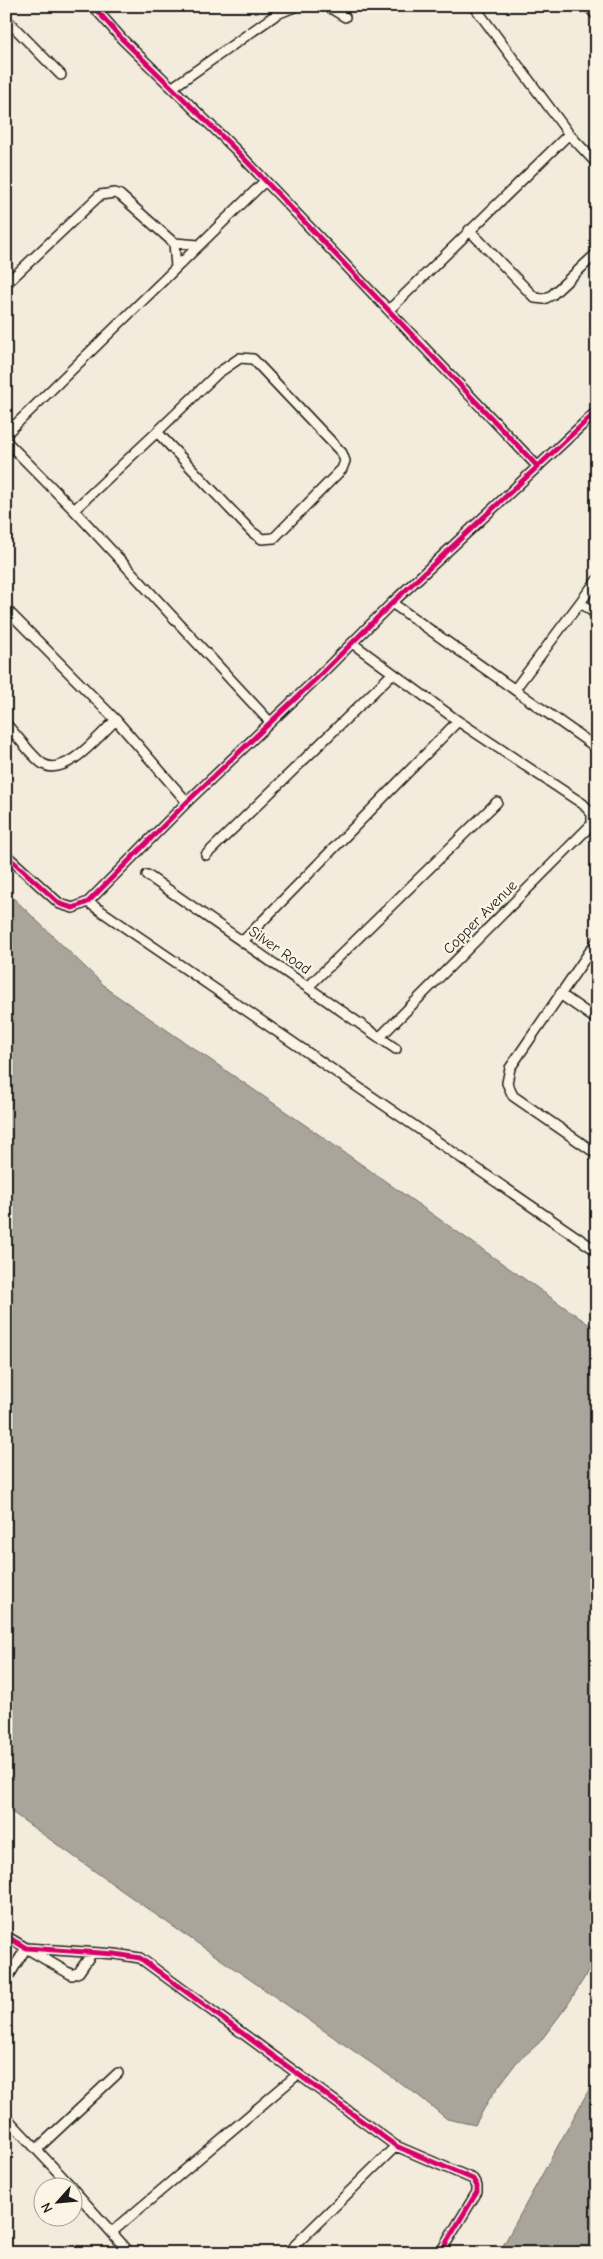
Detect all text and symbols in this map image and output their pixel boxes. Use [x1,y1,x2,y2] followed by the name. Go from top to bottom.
[439,876,521,958] street label: Copper Avenue
[245,922,315,978] street label: Silver Road
[32,2176,82,2226] north arrow
[37,2200,57,2216] text: N

